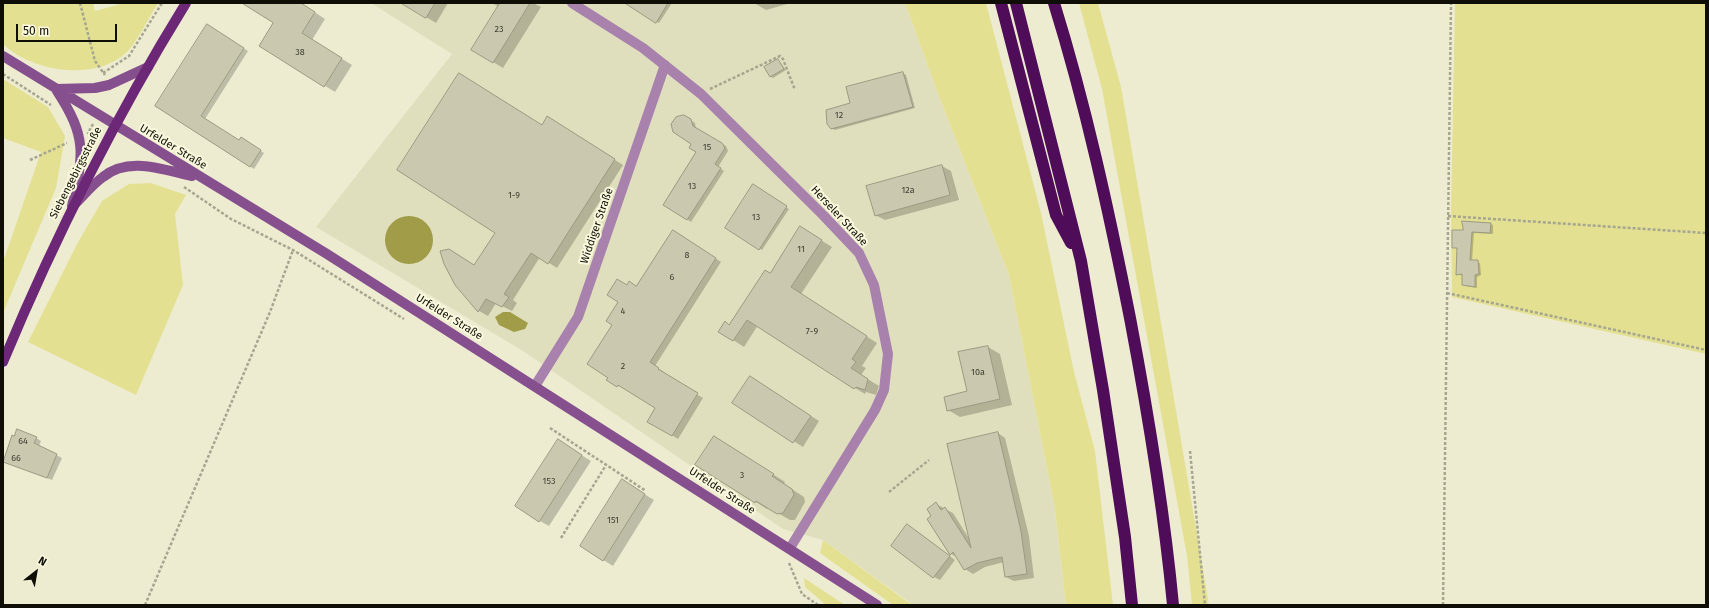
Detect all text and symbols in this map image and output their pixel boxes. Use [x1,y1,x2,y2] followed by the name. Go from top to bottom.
[18,16,119,42] scale bar
[23,24,49,38] text: 50 m
[495,24,503,34] house number: 23
[295,47,305,57] house number: 38
[835,110,843,120] house number: 12
[137,122,209,172] street label: Urfelder Straße
[47,125,105,221] street label: Siebengebirgsstraße
[703,142,711,152] house number: 15
[688,181,696,191] house number: 13
[808,183,870,249] street label: Herseler Straße
[901,185,915,195] house number: 12a
[578,186,616,266] street label: Widdiger Straße
[508,190,520,200] house number: 1-9
[752,212,760,222] house number: 13
[797,244,805,254] house number: 11
[685,250,689,260] house number: 8
[670,272,674,282] house number: 6
[413,291,485,343] street label: Urfelder Straße
[621,306,625,316] house number: 4
[806,326,818,336] house number: 7-9
[621,361,625,371] house number: 2
[971,367,985,377] house number: 10a
[18,436,28,446] house number: 64
[11,453,21,463] house number: 66
[686,465,758,517] street label: Urfelder Straße
[740,470,744,480] house number: 3
[543,476,555,486] house number: 153
[607,515,619,525] house number: 151
[16,552,56,592] north arrow
[36,554,49,569] text: N

